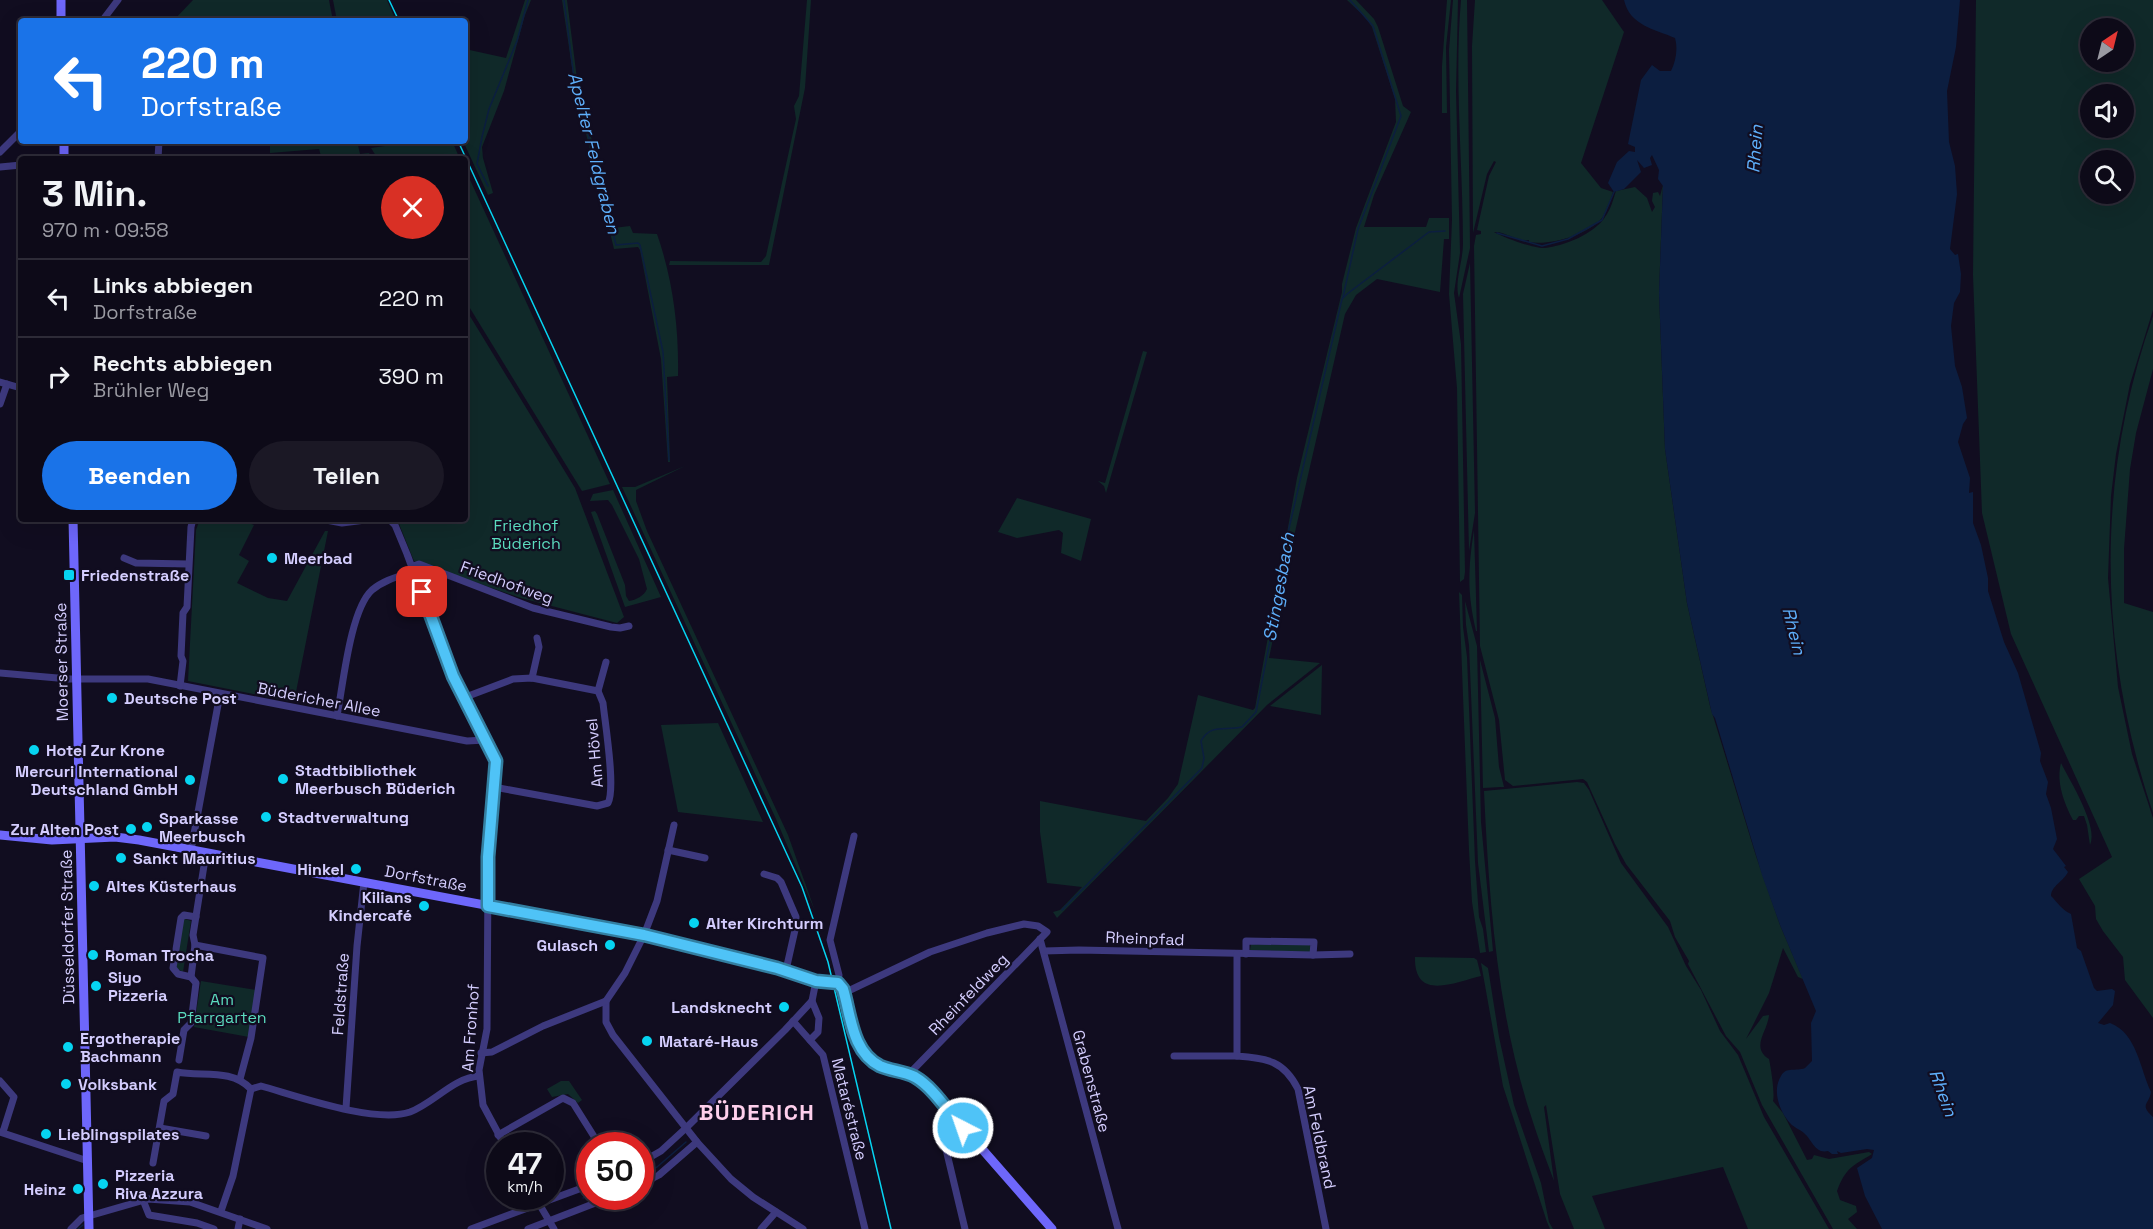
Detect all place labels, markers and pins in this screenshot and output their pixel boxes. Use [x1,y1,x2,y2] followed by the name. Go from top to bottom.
[284,548,352,569] place label: Meerbad
[265,551,279,565] marker: Meerbad
[81,565,189,586] place label: Friedenstraße
[396,566,447,617] pin
[62,568,76,582] marker: Friedenstraße
[124,688,237,709] place label: Deutsche Post
[105,691,119,705] marker: Deutsche Post
[46,740,165,761] place label: Hotel Zur Krone
[27,743,41,757] marker: Hotel Zur Krone
[295,760,455,799] place label: Stadtbibliothek Meerbusch Büderich
[15,761,178,800] place label: Mercuri International Deutschland GmbH
[276,772,290,786] marker: Stadtbibliothek Meerbusch Büderich
[183,773,197,787] marker: Mercuri International Deutschland GmbH
[278,807,409,828] place label: Stadtverwaltung
[159,808,246,847] place label: Sparkasse Meerbusch
[259,810,273,824] marker: Stadtverwaltung
[10,819,119,840] place label: Zur Alten Post
[140,820,154,834] marker: Sparkasse Meerbusch
[124,822,138,836] marker: Zur Alten Post
[133,848,256,869] place label: Sankt Mauritius
[114,851,128,865] marker: Sankt Mauritius
[297,859,344,880] place label: Hinkel
[349,862,363,876] marker: Hinkel
[106,876,237,897] place label: Altes Küsterhaus
[87,879,101,893] marker: Altes Küsterhaus
[328,887,412,926] place label: Kilians Kindercafé
[417,899,431,913] marker: Kilians Kindercafé
[706,913,824,934] place label: Alter Kirchturm
[687,916,701,930] marker: Alter Kirchturm
[536,935,598,956] place label: Gulasch
[603,938,617,952] marker: Gulasch
[105,945,214,966] place label: Roman Trocha
[86,948,100,962] marker: Roman Trocha
[108,967,167,1006] place label: Siyo Pizzeria
[89,979,103,993] marker: Siyo Pizzeria
[671,997,772,1018] place label: Landsknecht
[777,1000,791,1014] marker: Landsknecht
[80,1028,180,1067] place label: Ergotherapie Bachmann
[659,1031,758,1052] place label: Mataré-Haus
[640,1034,654,1048] marker: Mataré-Haus
[61,1040,75,1054] marker: Ergotherapie Bachmann
[78,1074,157,1095] place label: Volksbank
[59,1077,73,1091] marker: Volksbank
[58,1124,179,1145] place label: Lieblingspilates
[39,1127,53,1141] marker: Lieblingspilates
[115,1165,203,1204] place label: Pizzeria Riva Azzura
[96,1177,110,1191] marker: Pizzeria Riva Azzura
[24,1179,66,1200] place label: Heinz
[71,1182,85,1196] marker: Heinz

